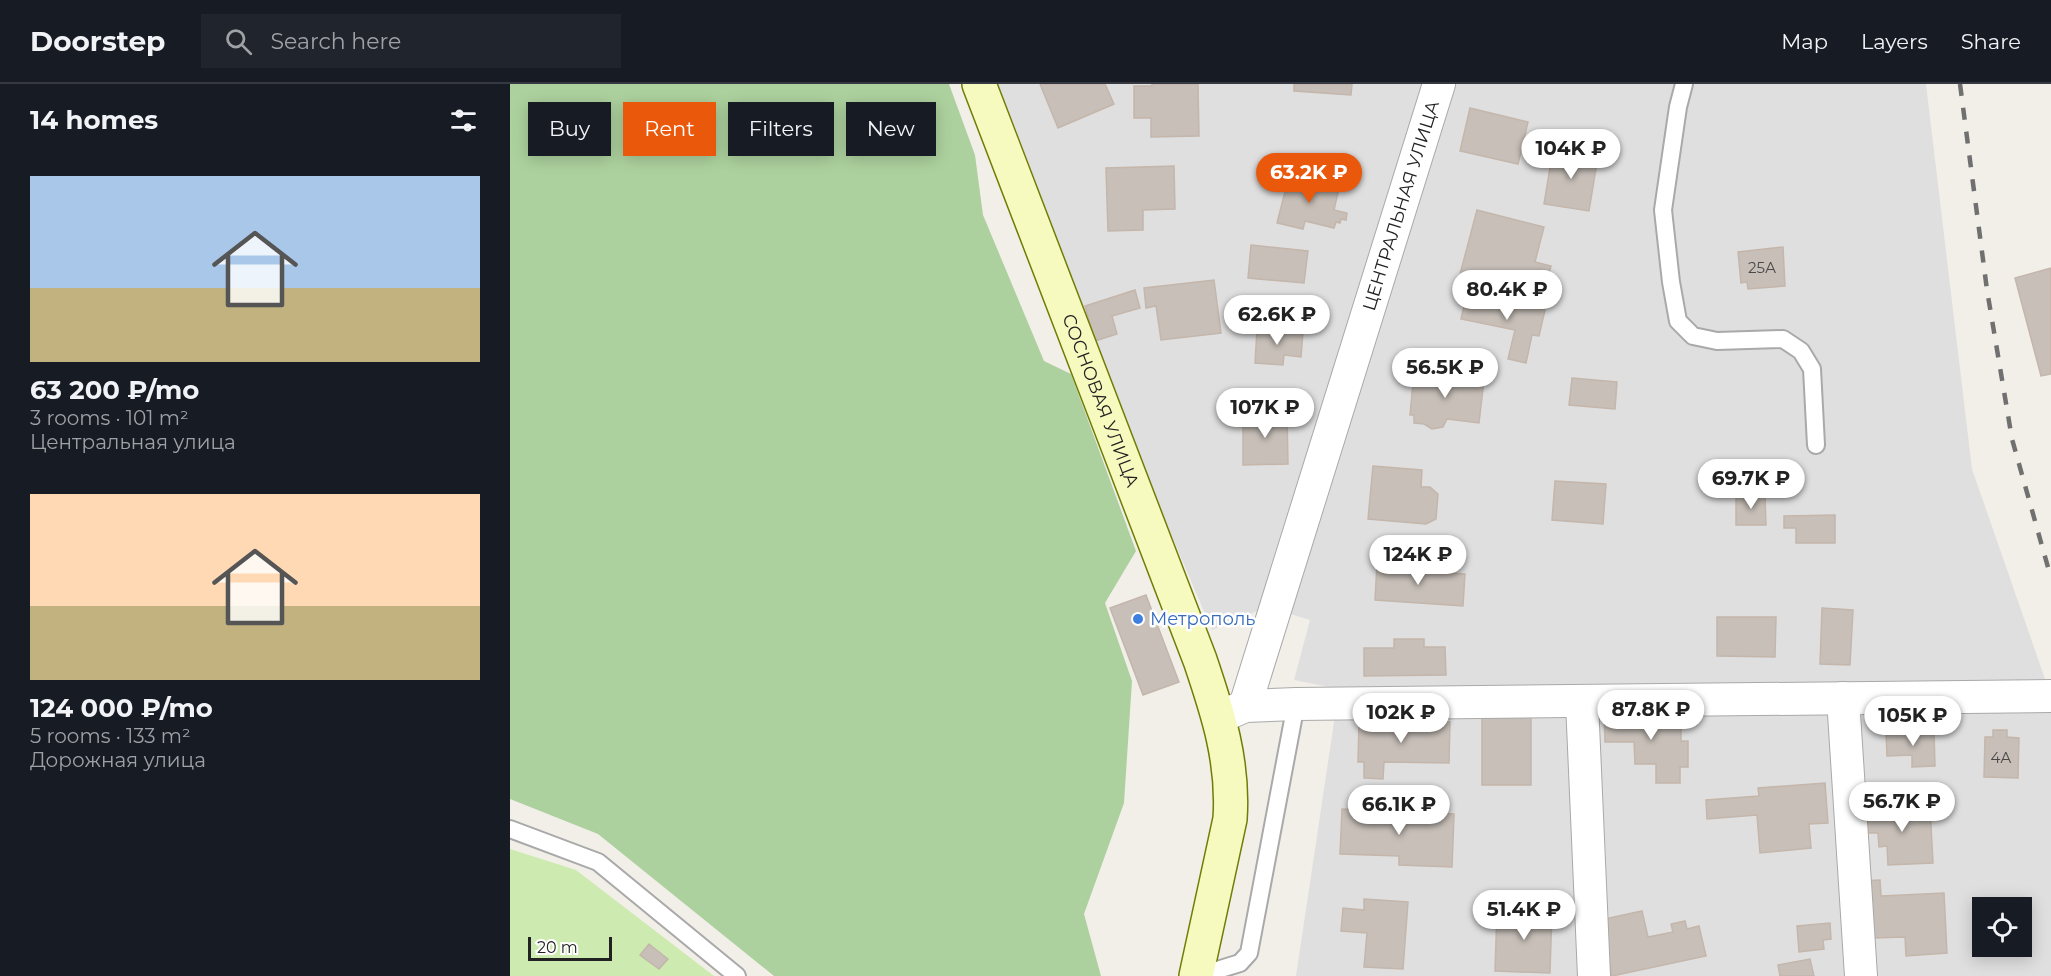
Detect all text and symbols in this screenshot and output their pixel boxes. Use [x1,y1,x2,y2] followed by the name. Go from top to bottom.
[201,14,621,68] search box
[30,24,165,58] text: Doorstep
[222,25,255,58] icon: search
[270,28,401,55] text: Search here
[1781,29,1828,54] text: Map
[1861,29,1928,54] text: Layers
[1961,29,2021,54] text: Share
[1358,97,1444,314] street label: ЦЕНТРАЛЬНАЯ УЛИЦА
[528,102,611,156] chip: Buy
[623,102,716,156] chip: Rent
[728,102,834,156] chip: Filters
[846,102,936,156] chip: New
[30,104,158,136] text: 14 homes
[447,104,480,137] icon: filters
[1522,129,1620,180] pin: 104K ₽
[1535,136,1607,160] text: 104K ₽
[1254,153,1364,204] pin: 63.2K ₽
[1270,160,1348,184] text: 63.2K ₽
[201,215,309,323] icon: home
[1748,258,1776,277] house number: 25А
[1452,270,1562,321] pin: 80.4K ₽
[1466,277,1548,301] text: 80.4K ₽
[1222,295,1332,346] pin: 62.6K ₽
[1238,302,1316,326] text: 62.6K ₽
[1057,311,1144,491] street label: СОСНОВАЯ УЛИЦА
[1390,348,1500,399] pin: 56.5K ₽
[1406,355,1484,379] text: 56.5K ₽
[30,374,199,406] text: 63 200 ₽/mo
[1216,388,1314,439] pin: 107K ₽
[1230,395,1300,419] text: 107K ₽
[30,406,189,430] text: 3 rooms · 101 m²
[30,430,236,454] text: Центральная улица
[1696,459,1806,510] pin: 69.7K ₽
[1712,466,1790,490] text: 69.7K ₽
[201,533,309,641] icon: home
[1369,535,1467,586] pin: 124K ₽
[1383,542,1453,566] text: 124K ₽
[1150,608,1255,630] place label: Метрополь
[1131,612,1145,626] marker: Метрополь
[1596,690,1706,741] pin: 87.8K ₽
[30,692,213,724] text: 124 000 ₽/mo
[1352,693,1450,744] pin: 102K ₽
[1864,696,1962,747] pin: 105K ₽
[1611,697,1691,721] text: 87.8K ₽
[1366,700,1436,724] text: 102K ₽
[1878,703,1948,727] text: 105K ₽
[30,724,191,748] text: 5 rooms · 133 m²
[30,748,206,772] text: Дорожная улица
[1990,748,2012,767] house number: 4А
[1847,782,1957,833] pin: 56.7K ₽
[1344,785,1454,836] pin: 66.1K ₽
[1863,789,1941,813] text: 56.7K ₽
[1362,792,1436,816] text: 66.1K ₽
[1469,890,1579,941] pin: 51.4K ₽
[1487,897,1561,921] text: 51.4K ₽
[1972,897,2032,957] map controls
[1972,897,2032,957] button: locate
[528,934,612,962] scale bar
[537,938,578,957] text: 20 m

